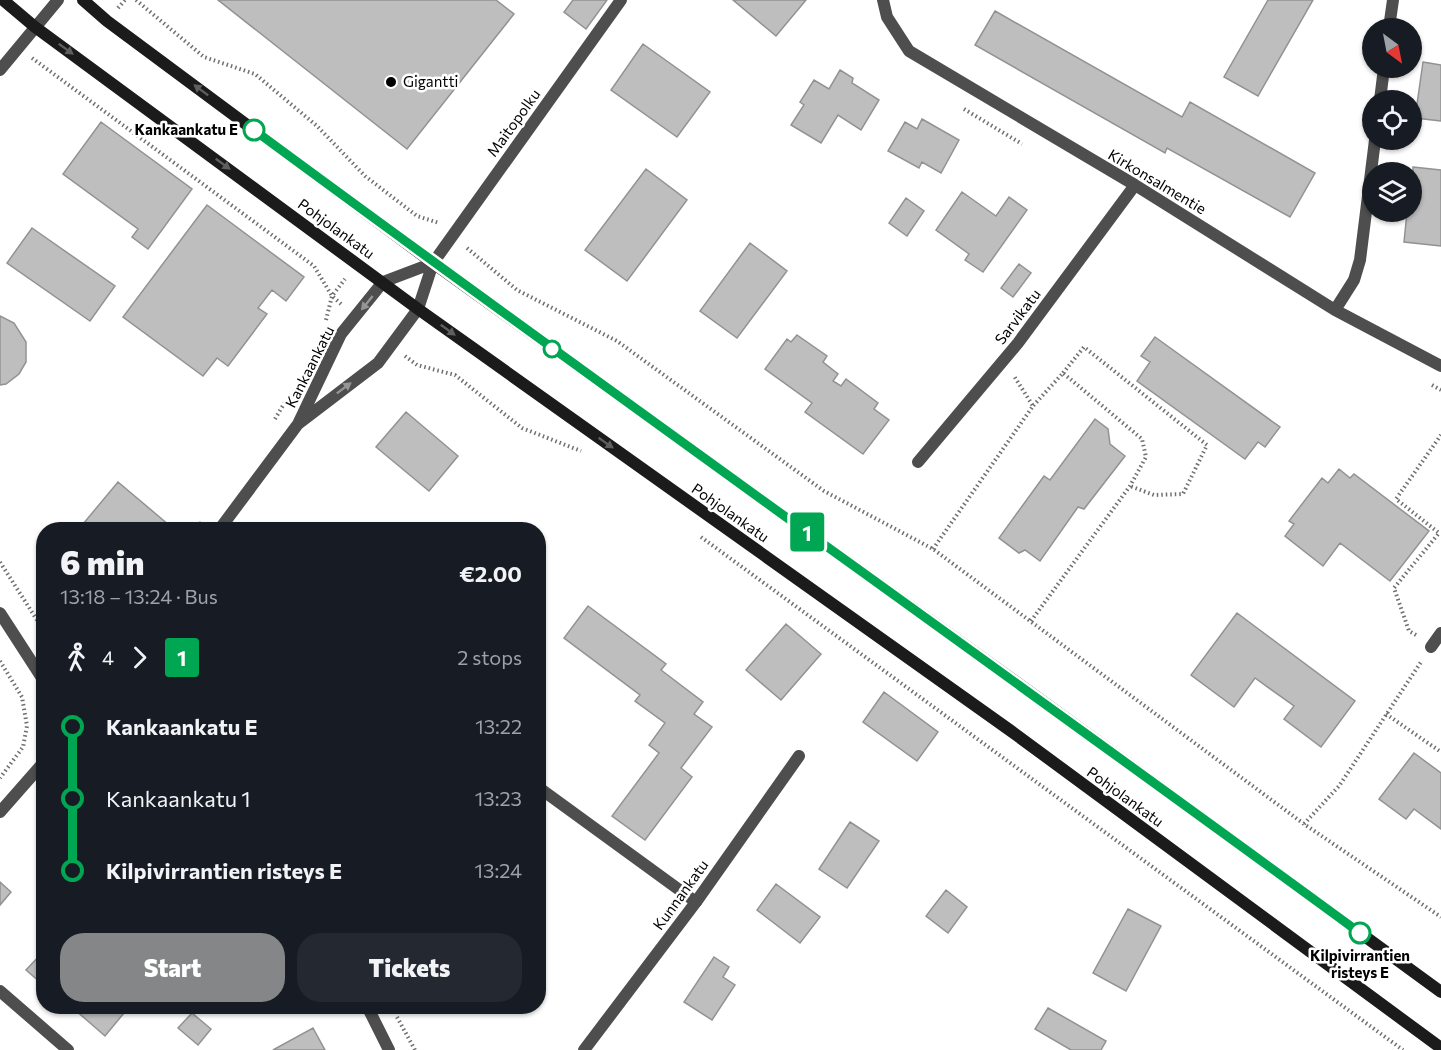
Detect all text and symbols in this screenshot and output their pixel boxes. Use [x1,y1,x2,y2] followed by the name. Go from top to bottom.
[1362,18,1422,78] north arrow
[1362,18,1422,222] map controls
[57,43,73,55] one-way arrow
[403,72,458,90] place label: Gigantti
[384,75,398,89] marker: Gigantti
[193,84,209,96] one-way arrow
[483,85,544,160] street label: Maitopolku
[1362,90,1422,150] button: locate
[243,119,265,141] marker: Kankaankatu E
[135,120,238,138] place label: Kankaankatu E
[1105,145,1210,218] street label: Kirkonsalmentie
[215,158,231,171] one-way arrow
[1362,162,1422,222] button: layers
[295,194,378,262] street label: Pohjolankatu
[991,285,1044,348] street label: Sarvikatu
[360,295,373,311] one-way arrow
[281,323,337,410] street label: Kankaankatu
[439,324,455,336] one-way arrow
[543,340,561,358] unlabelled marker
[337,383,352,395] one-way arrow
[598,437,614,449] one-way arrow
[688,479,773,545] street label: Pohjolankatu
[788,512,826,552] line badge: 1
[802,520,812,545] text: 1
[60,541,144,582] text: 6 min
[459,560,522,587] text: €2.00
[60,584,218,608] text: 13:18 – 13:24 · Bus
[60,641,93,674] icon: walk
[123,641,156,674] icon: forward
[102,645,114,669] text: 4
[177,645,187,670] text: 1
[457,645,522,669] text: 2 stops
[106,713,258,740] text: Kankaankatu E
[475,714,522,738] text: 13:22
[1084,762,1167,830] street label: Pohjolankatu
[106,785,251,812] text: Kankaankatu 1
[475,786,522,810] text: 13:23
[649,856,712,933] street label: Kunnankatu
[106,857,342,884] text: Kilpivirrantien risteys E
[475,858,522,882] text: 13:24
[1349,922,1371,944] marker: Kilpivirrantien risteys E
[60,933,285,1002] button: Start
[297,933,522,1002] button: Tickets
[1310,946,1410,981] place label: Kilpivirrantien risteys E

